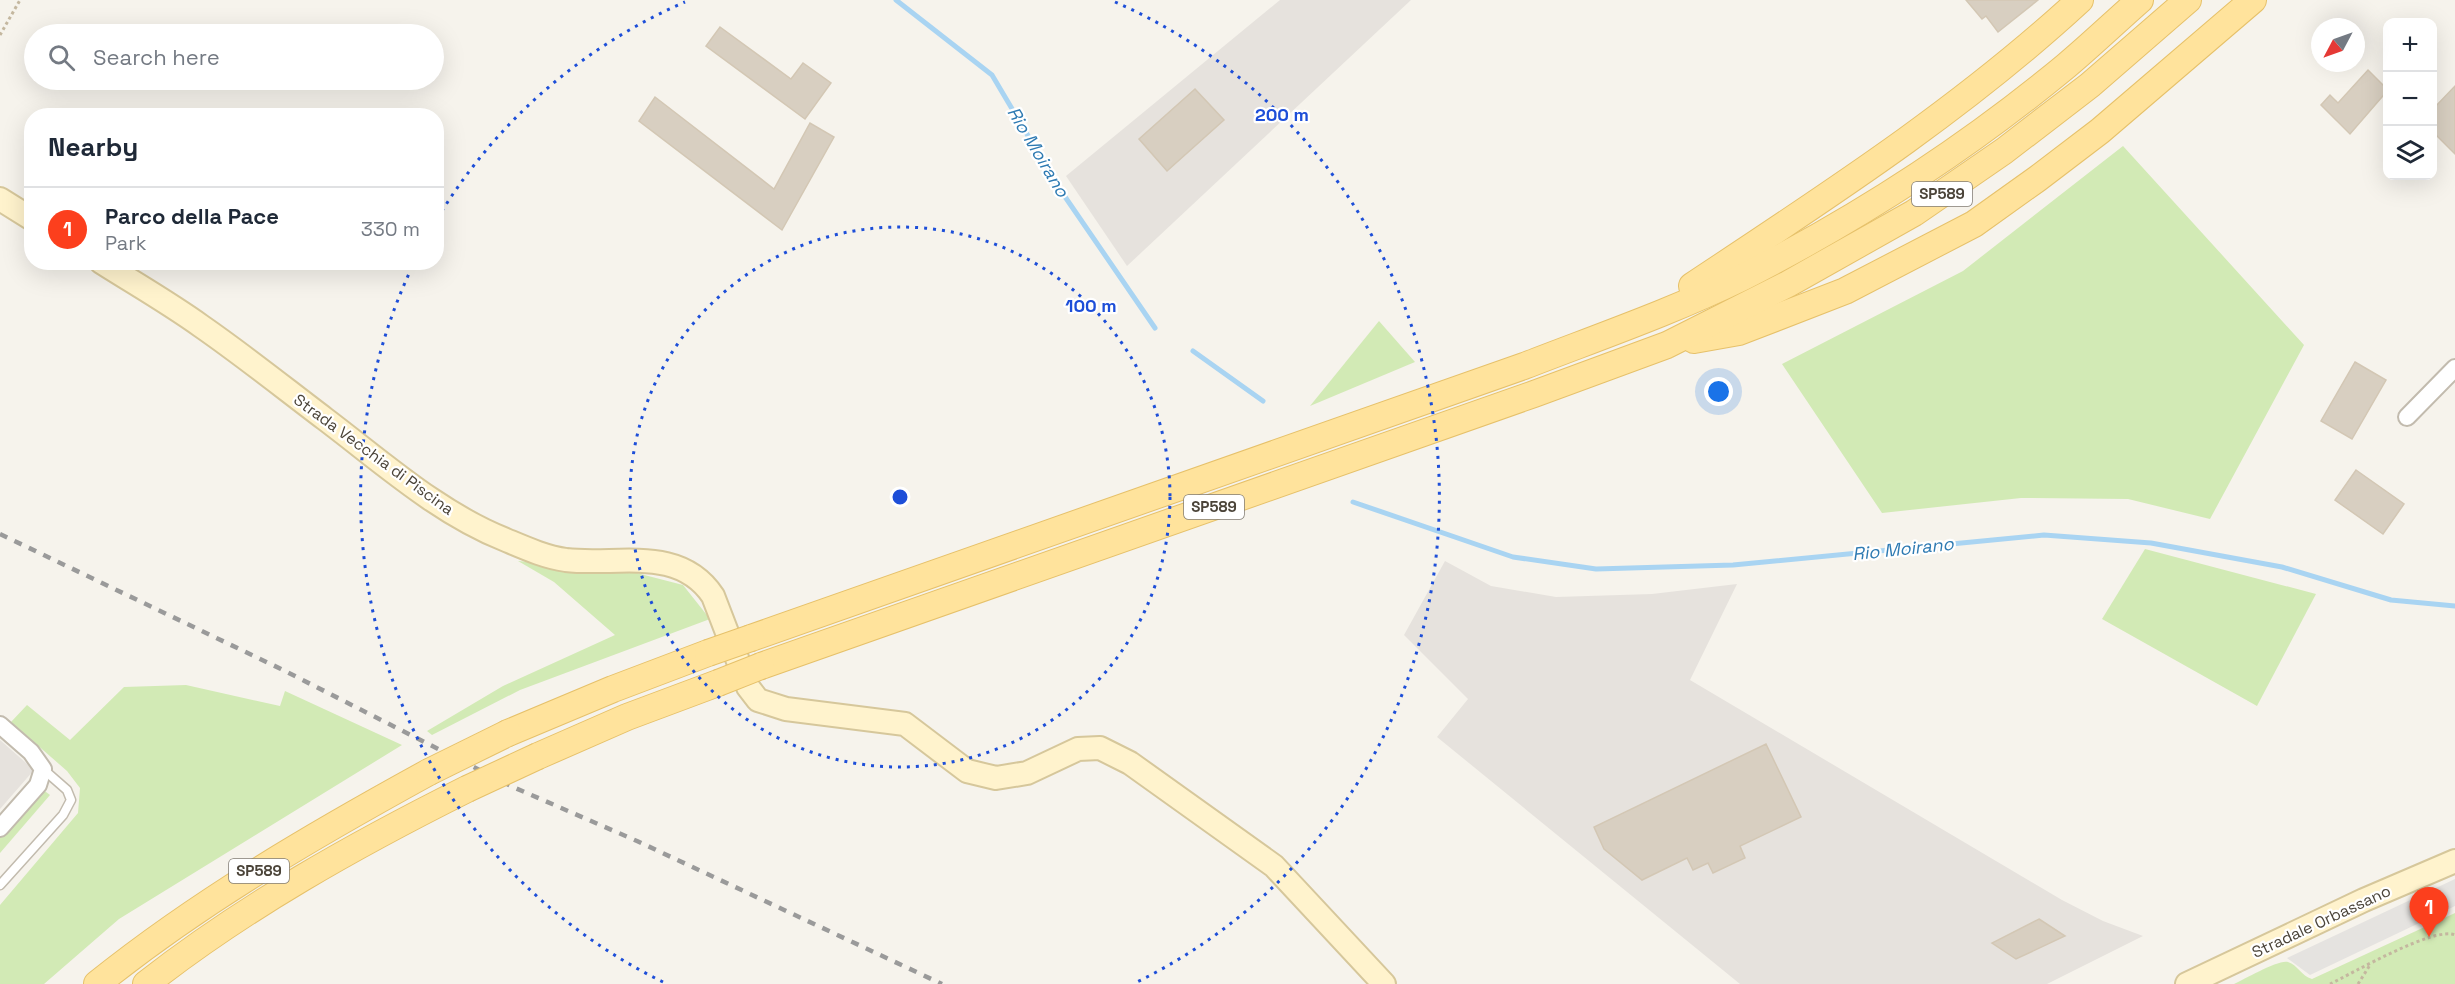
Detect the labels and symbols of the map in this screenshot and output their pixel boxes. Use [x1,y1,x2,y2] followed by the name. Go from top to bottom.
[2311,18,2365,72] north arrow
[1002,102,1075,202] water label: Rio Moirano
[1255,103,1309,126] text: 200 m
[1912,182,1972,206] road number: SP589
[1065,294,1117,317] text: 100 m
[1704,377,1733,406] your location
[289,389,458,520] street label: Strada Vecchia di Piscina
[890,487,910,507] centre of rings
[1184,495,1244,519] road number: SP589
[1851,532,1956,565] water label: Rio Moirano
[229,859,289,883] road number: SP589
[2248,880,2394,963] street label: Stradale Orbassano
[2410,888,2448,937] pin: 1

